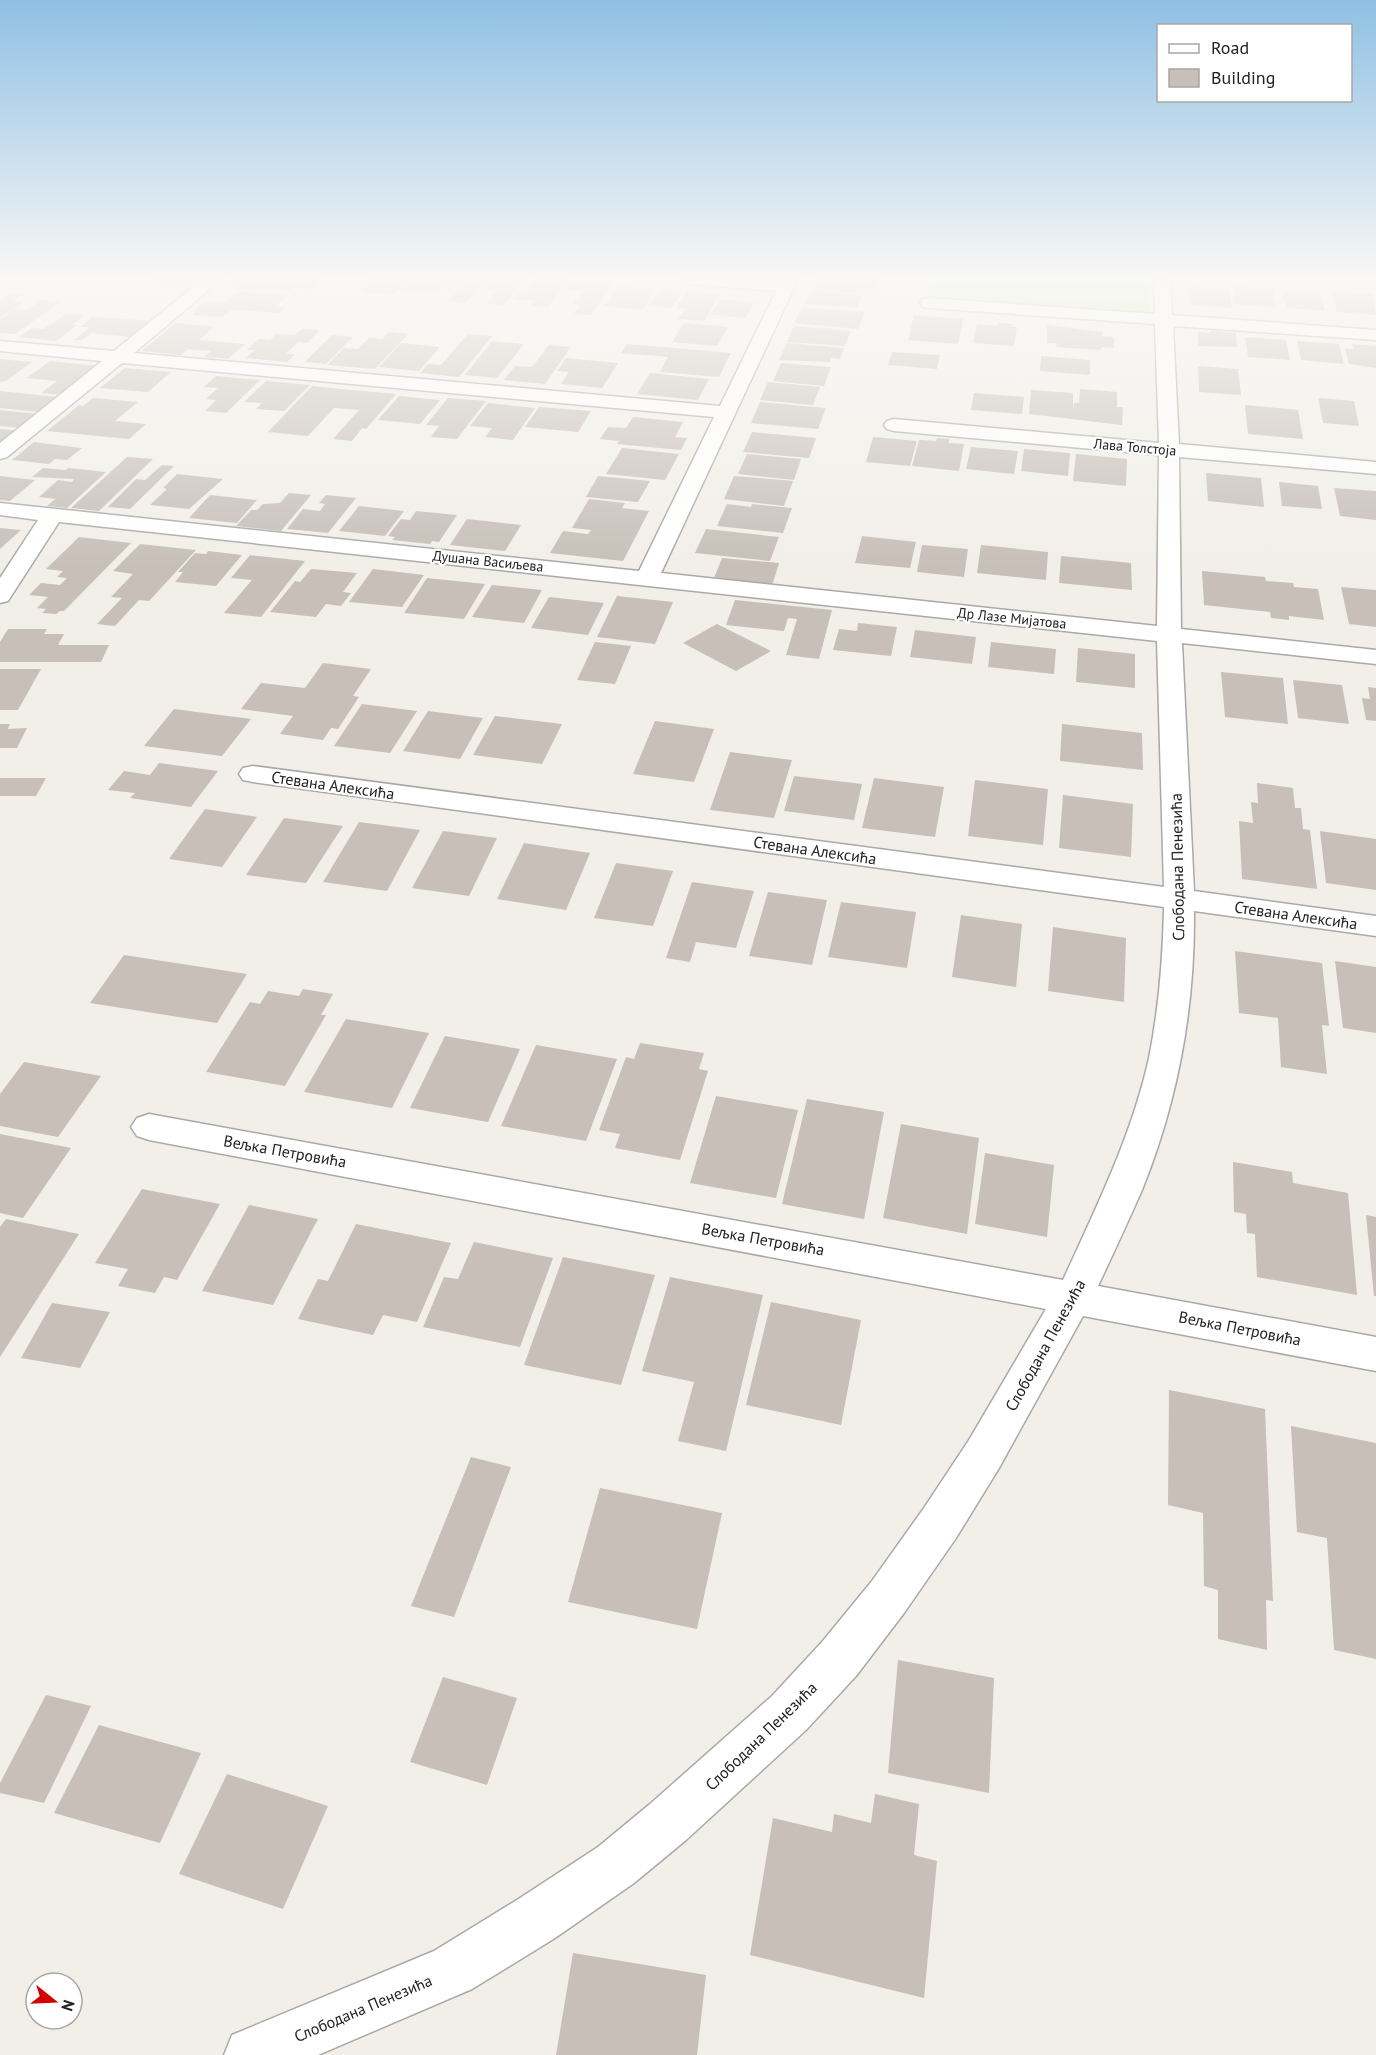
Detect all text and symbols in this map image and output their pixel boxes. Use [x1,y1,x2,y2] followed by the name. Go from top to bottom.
[1157,24,1352,102] legend
[1211,36,1249,59] text: Road
[1211,66,1275,89] text: Building
[1092,434,1177,460] street label: Лава Толстоја
[432,546,544,576] street label: Душана Васиљева
[957,603,1067,633] street label: Др Лазе Мијатова
[270,766,396,804] street label: Стевана Алексића
[1166,793,1188,941] street label: Слободана Пенезића
[752,831,878,869] street label: Стевана Алексића
[1233,896,1359,934] street label: Стевана Алексића
[222,1130,348,1172] street label: Вељка Петровића
[700,1218,826,1260] street label: Вељка Петровића
[1000,1276,1090,1414] street label: Слободана Пенезића
[1177,1306,1303,1350] street label: Вељка Петровића
[701,1677,821,1795] street label: Слободана Пенезића
[291,1970,435,2046] street label: Слободана Пенезића
[24,1971,84,2031] north arrow
[57,1998,79,2014] text: N

